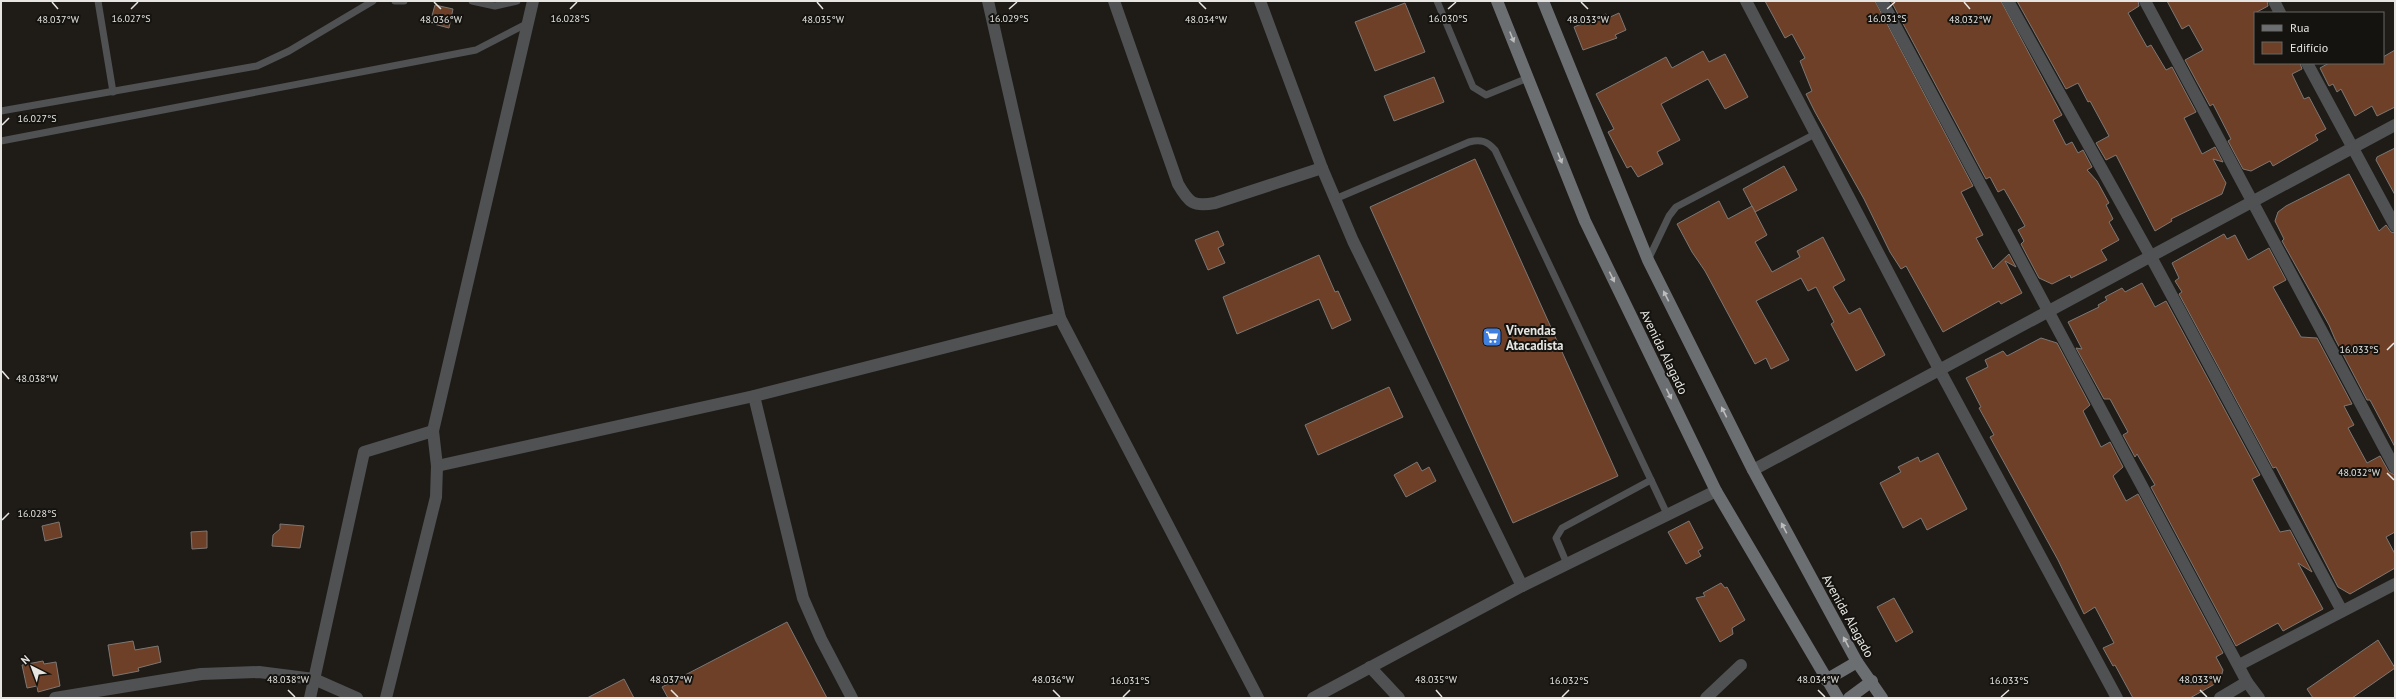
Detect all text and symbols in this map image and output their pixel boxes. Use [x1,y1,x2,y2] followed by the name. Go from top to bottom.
[112,12,150,25] text: 16.027°S
[551,12,589,25] text: 16.028°S
[990,12,1028,25] text: 16.029°S
[1429,12,1467,25] text: 16.030°S
[1868,12,1906,25] text: 16.031°S
[2254,12,2384,64] legend
[37,13,80,26] text: 48.037°W
[420,13,463,26] text: 48.036°W
[802,13,845,26] text: 48.035°W
[1185,13,1228,26] text: 48.034°W
[1567,13,1610,26] text: 48.033°W
[1949,13,1992,26] text: 48.032°W
[2290,20,2309,35] text: Rua
[1509,32,1515,44] one-way arrow
[2290,40,2328,55] text: Edifício
[18,112,56,125] text: 16.027°S
[1557,152,1563,164] one-way arrow
[1609,271,1615,283] one-way arrow
[1663,290,1669,302] one-way arrow
[1636,307,1692,397] street label: Avenida Alagado
[1505,322,1564,354] place label: Vivendas Atacadista
[1481,326,1503,348] supermarket icon: Vivendas Atacadista
[2340,343,2378,356] text: 16.033°S
[16,372,59,385] text: 48.038°W
[1666,388,1672,400] one-way arrow
[1721,407,1727,418] one-way arrow
[2338,466,2381,479] text: 48.032°W
[18,507,56,520] text: 16.028°S
[1781,522,1787,534] one-way arrow
[1818,572,1878,660] street label: Avenida Alagado
[1842,636,1849,648] one-way arrow
[12,647,52,687] north arrow
[18,652,33,667] text: N
[267,673,310,686] text: 48.038°W
[650,673,693,686] text: 48.037°W
[1032,673,1075,686] text: 48.036°W
[1415,673,1458,686] text: 48.035°W
[1797,673,1840,686] text: 48.034°W
[2179,673,2222,686] text: 48.033°W
[1111,674,1149,687] text: 16.031°S
[1550,674,1588,687] text: 16.032°S
[1990,674,2028,687] text: 16.033°S

